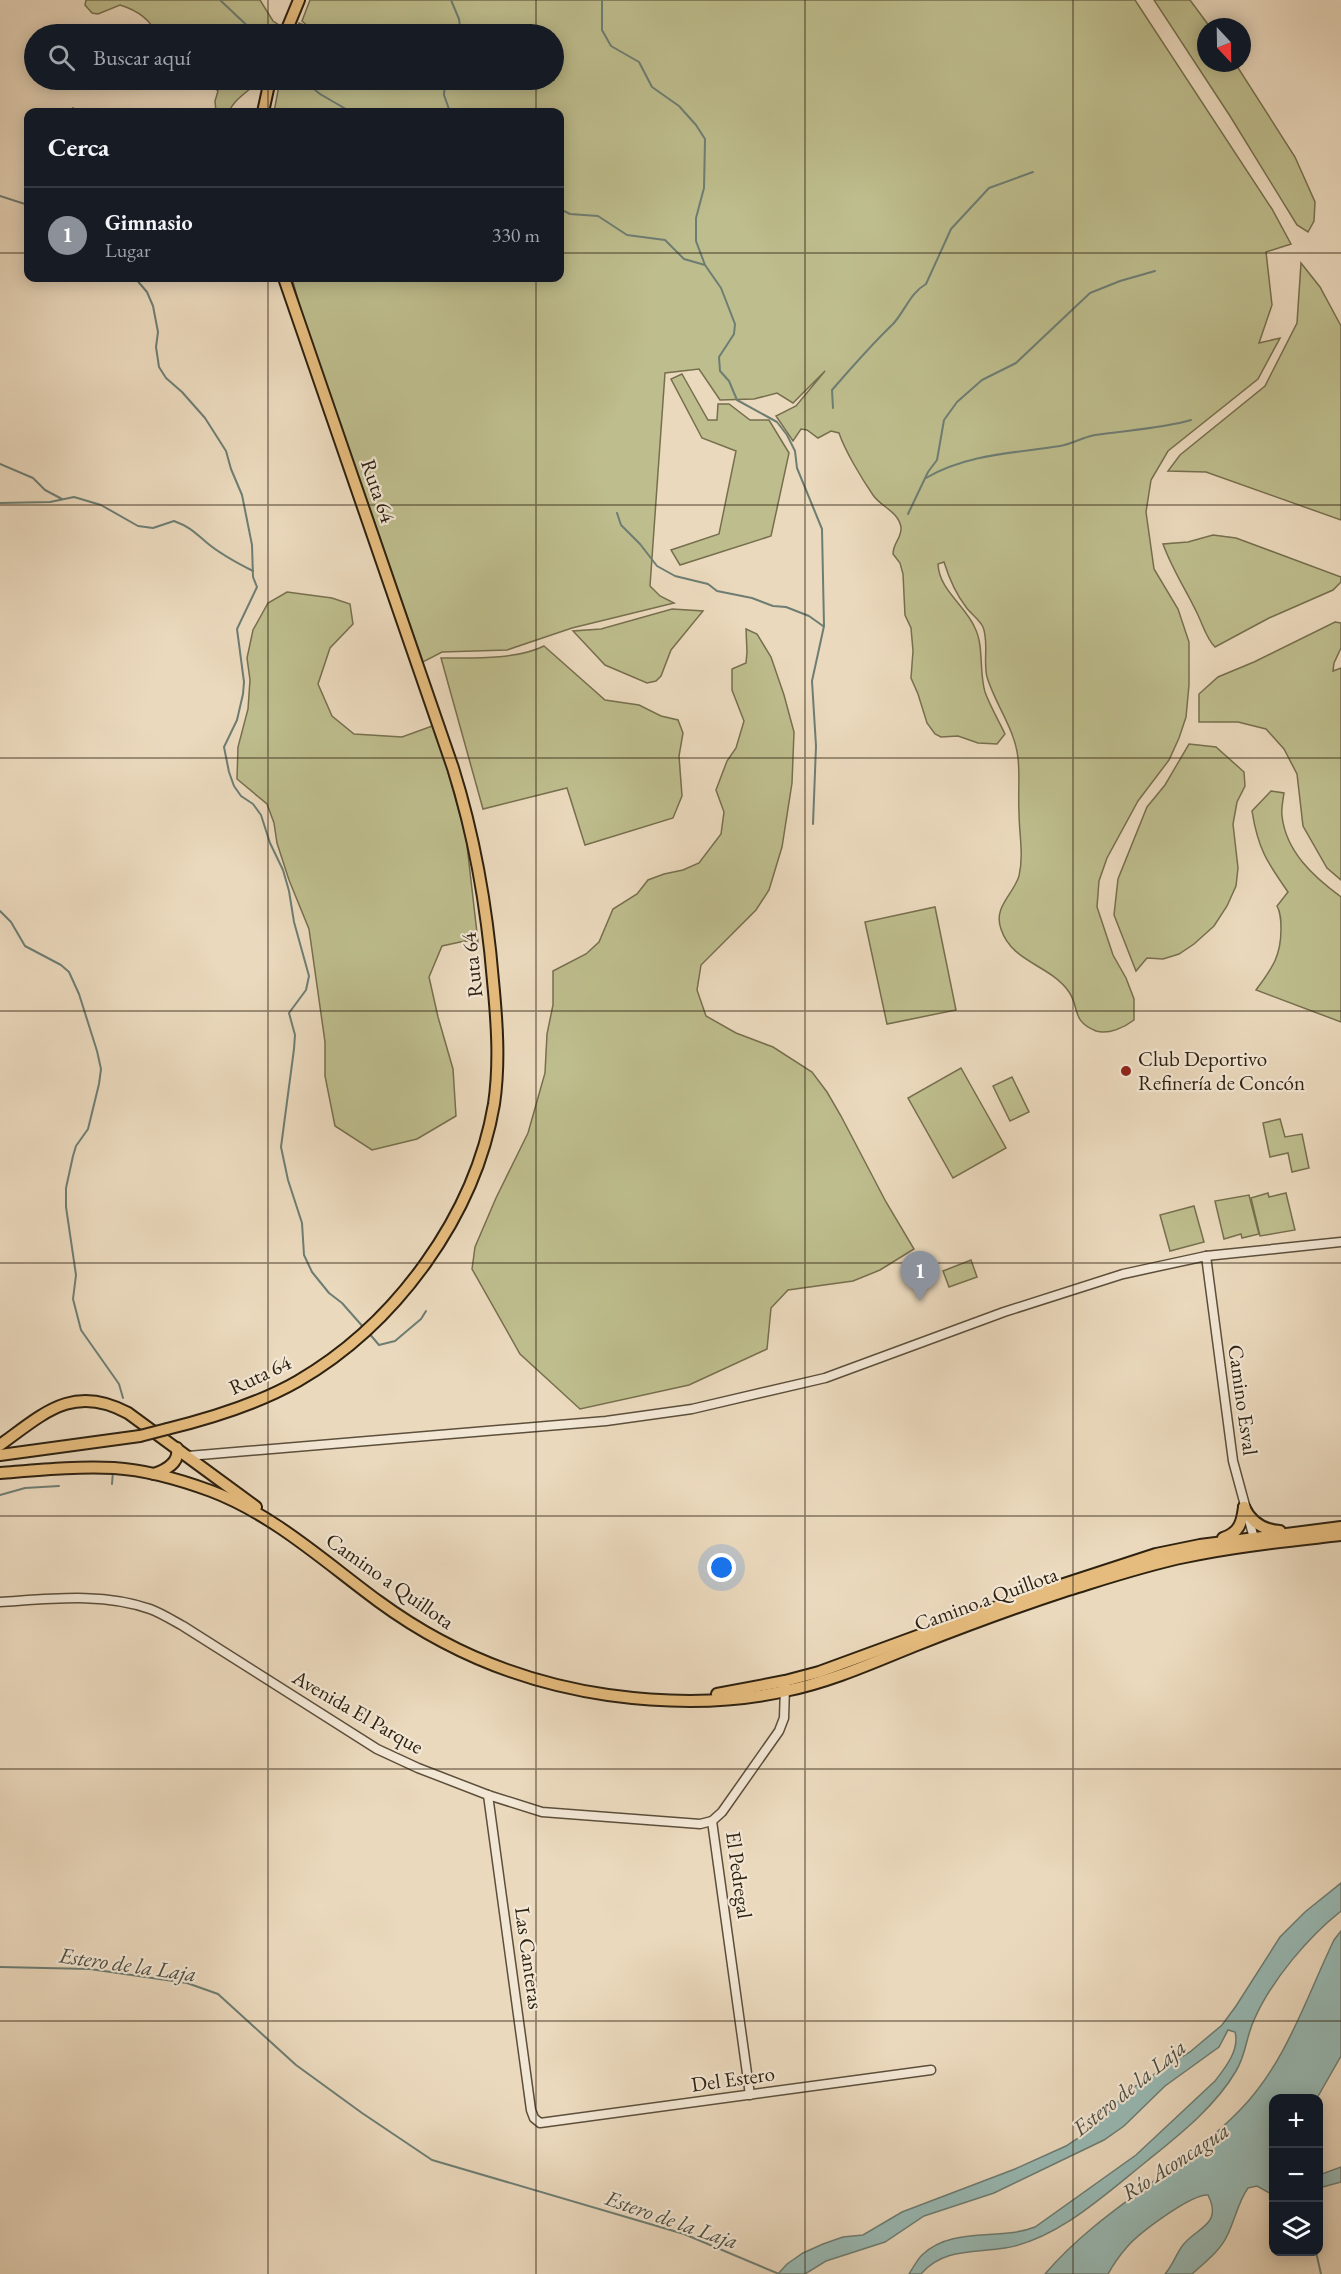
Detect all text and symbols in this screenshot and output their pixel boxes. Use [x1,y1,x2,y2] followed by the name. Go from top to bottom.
[1197,18,1251,72] north arrow
[24,24,564,90] search box
[45,41,78,74] icon: search
[93,43,191,72] text: Buscar aquí
[48,130,109,164] text: Cerca
[105,208,193,237] text: Gimnasio
[62,222,73,248] text: 1
[492,222,540,248] text: 330 m
[105,237,151,263] text: Lugar
[355,456,402,527] street label: Ruta 64
[455,930,488,999] street label: Ruta 64
[1138,1045,1305,1096] place label: Club Deportivo Refinería de Concón
[1119,1064,1133,1078] marker: Club Deportivo Refinería de Concón
[900,1252,940,1301] pin: 1
[1222,1343,1265,1457] street label: Camino Esval
[224,1348,296,1401] street label: Ruta 64
[320,1526,460,1636] street label: Camino a Quillota
[707,1553,736,1582] your location
[910,1560,1062,1638] street label: Camino a Quillota
[287,1663,428,1760] street label: Avenida El Parque
[720,1829,759,1920] street label: El Pedregal
[509,1905,550,2011] street label: Las Canteras
[56,1940,198,1988] water label: Estero de la Laja
[1066,2033,1192,2143] water label: Estero de la Laja
[689,2059,776,2098] street label: Del Estero
[1269,2094,1323,2256] map controls
[1269,2094,1323,2148] button: +
[1116,2116,1235,2207] water label: Río Aconcagua
[1269,2148,1323,2202] button: −
[601,2183,742,2256] water label: Estero de la Laja
[1269,2202,1323,2256] button: layers

